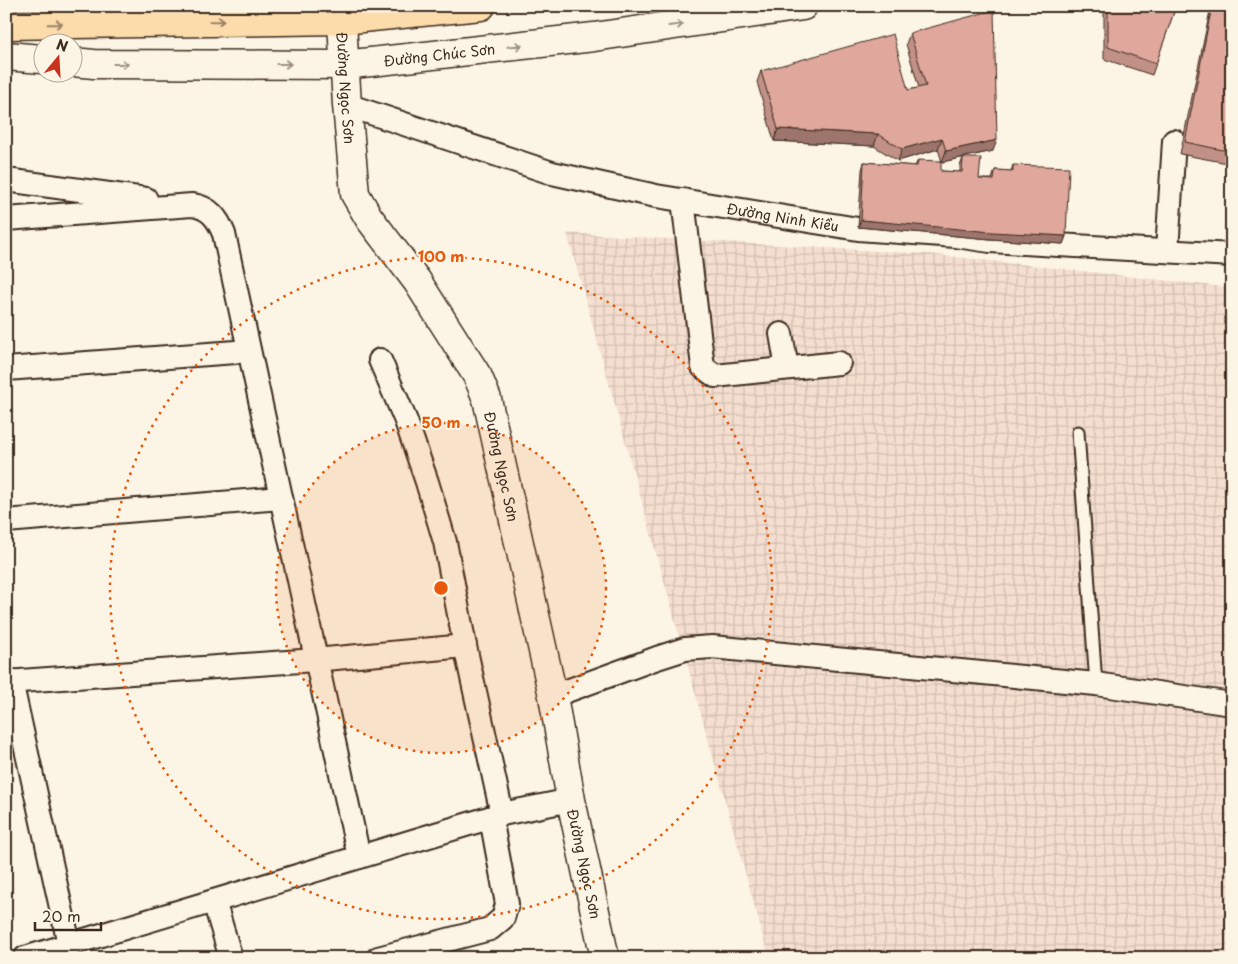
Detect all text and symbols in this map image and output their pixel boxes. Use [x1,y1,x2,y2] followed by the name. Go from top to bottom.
[209,17,225,26] one-way arrow
[46,19,63,29] one-way arrow
[668,19,684,29] one-way arrow
[332,31,361,145] street label: Đường Ngọc Sơn
[32,32,82,82] north arrow
[54,33,71,57] text: N
[383,38,496,71] street label: Đường Chúc Sơn
[507,41,523,51] one-way arrow
[112,59,129,69] one-way arrow
[275,60,291,69] one-way arrow
[725,197,840,236] street label: Đường Ninh Kiều
[418,244,464,267] text: 100 m
[480,409,524,523] street label: Đường Ngọc Sơn
[422,410,460,433] text: 50 m
[432,579,450,597] centre of rings
[563,807,607,921] street label: Đường Ngọc Sơn
[35,899,101,931] scale bar
[42,904,81,927] text: 20 m

